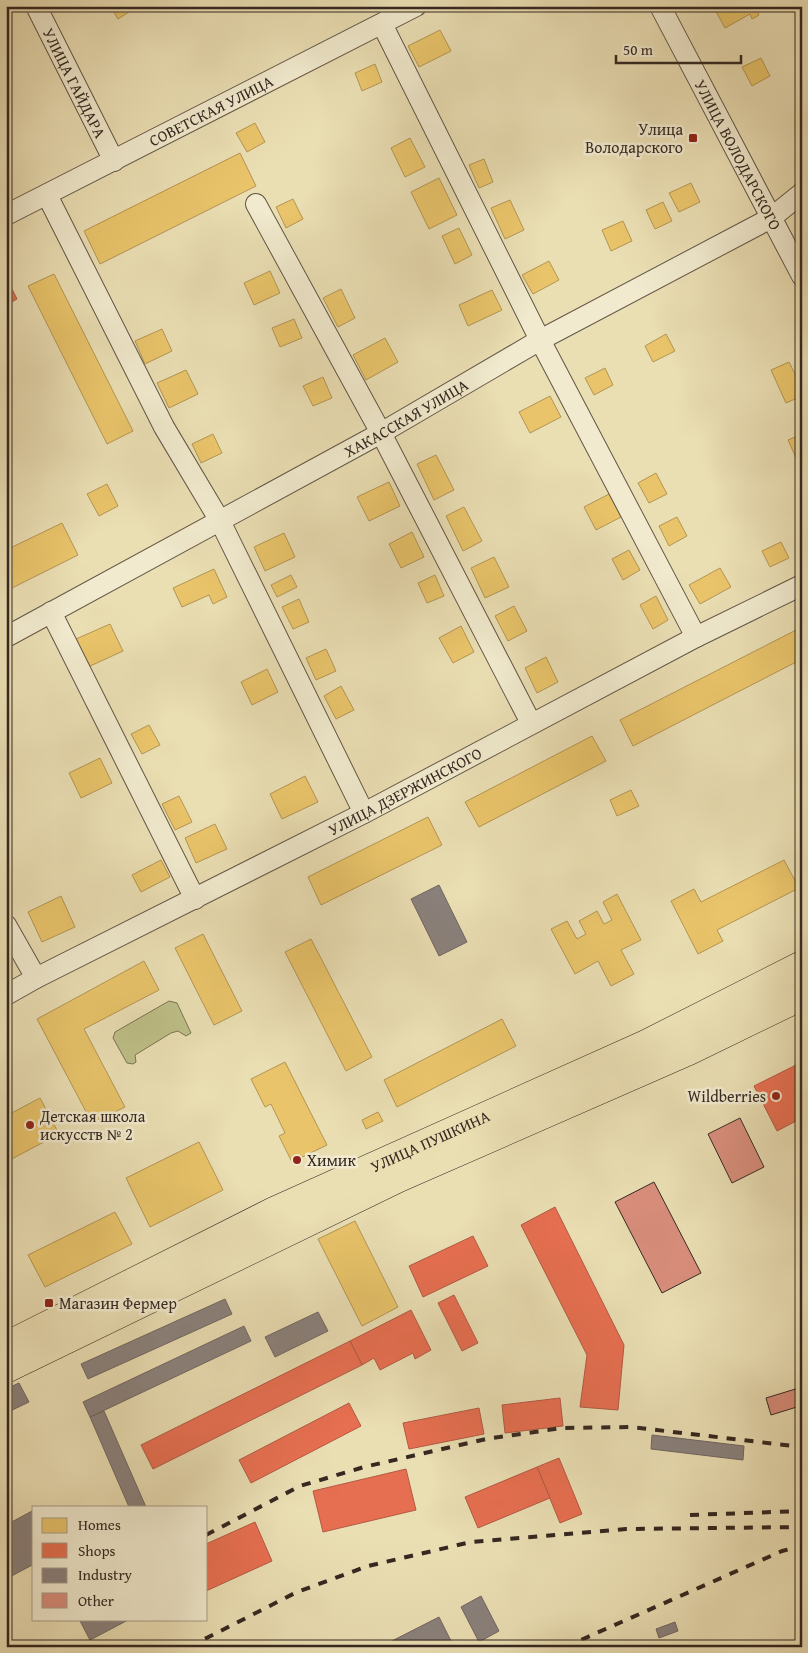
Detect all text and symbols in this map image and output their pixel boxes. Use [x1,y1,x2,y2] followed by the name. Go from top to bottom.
[37,23,113,142] street label: УЛИЦА ГАЙДАРА
[616,32,740,64] scale bar
[623,39,654,60] text: 50 m
[145,69,277,152] street label: СОВЕТСКАЯ УЛИЦА
[689,75,788,235] street label: УЛИЦА ВОЛОДАРСКОГО
[585,117,683,159] place label: Улица Володарского
[687,132,699,144] marker: Улица Володарского
[339,373,473,463] street label: ХАКАССКАЯ УЛИЦА
[324,741,486,841] street label: УЛИЦА ДЗЕРЖИНСКОГО
[688,1084,766,1108] place label: Wildberries
[770,1090,782,1102] marker: Wildberries
[39,1104,146,1146] place label: Детская школа искусств № 2
[366,1104,494,1178] street label: УЛИЦА ПУШКИНА
[24,1119,36,1131] marker: Детская школа искусств № 2
[307,1148,356,1172] place label: Химик
[291,1154,303,1166] marker: Химик
[59,1291,177,1315] place label: Магазин Фермер
[43,1297,55,1309] marker: Магазин Фермер
[32,1506,208,1620] legend
[78,1514,121,1535] text: Homes
[78,1540,115,1561] text: Shops
[78,1564,133,1585] text: Industry
[78,1590,114,1611] text: Other

